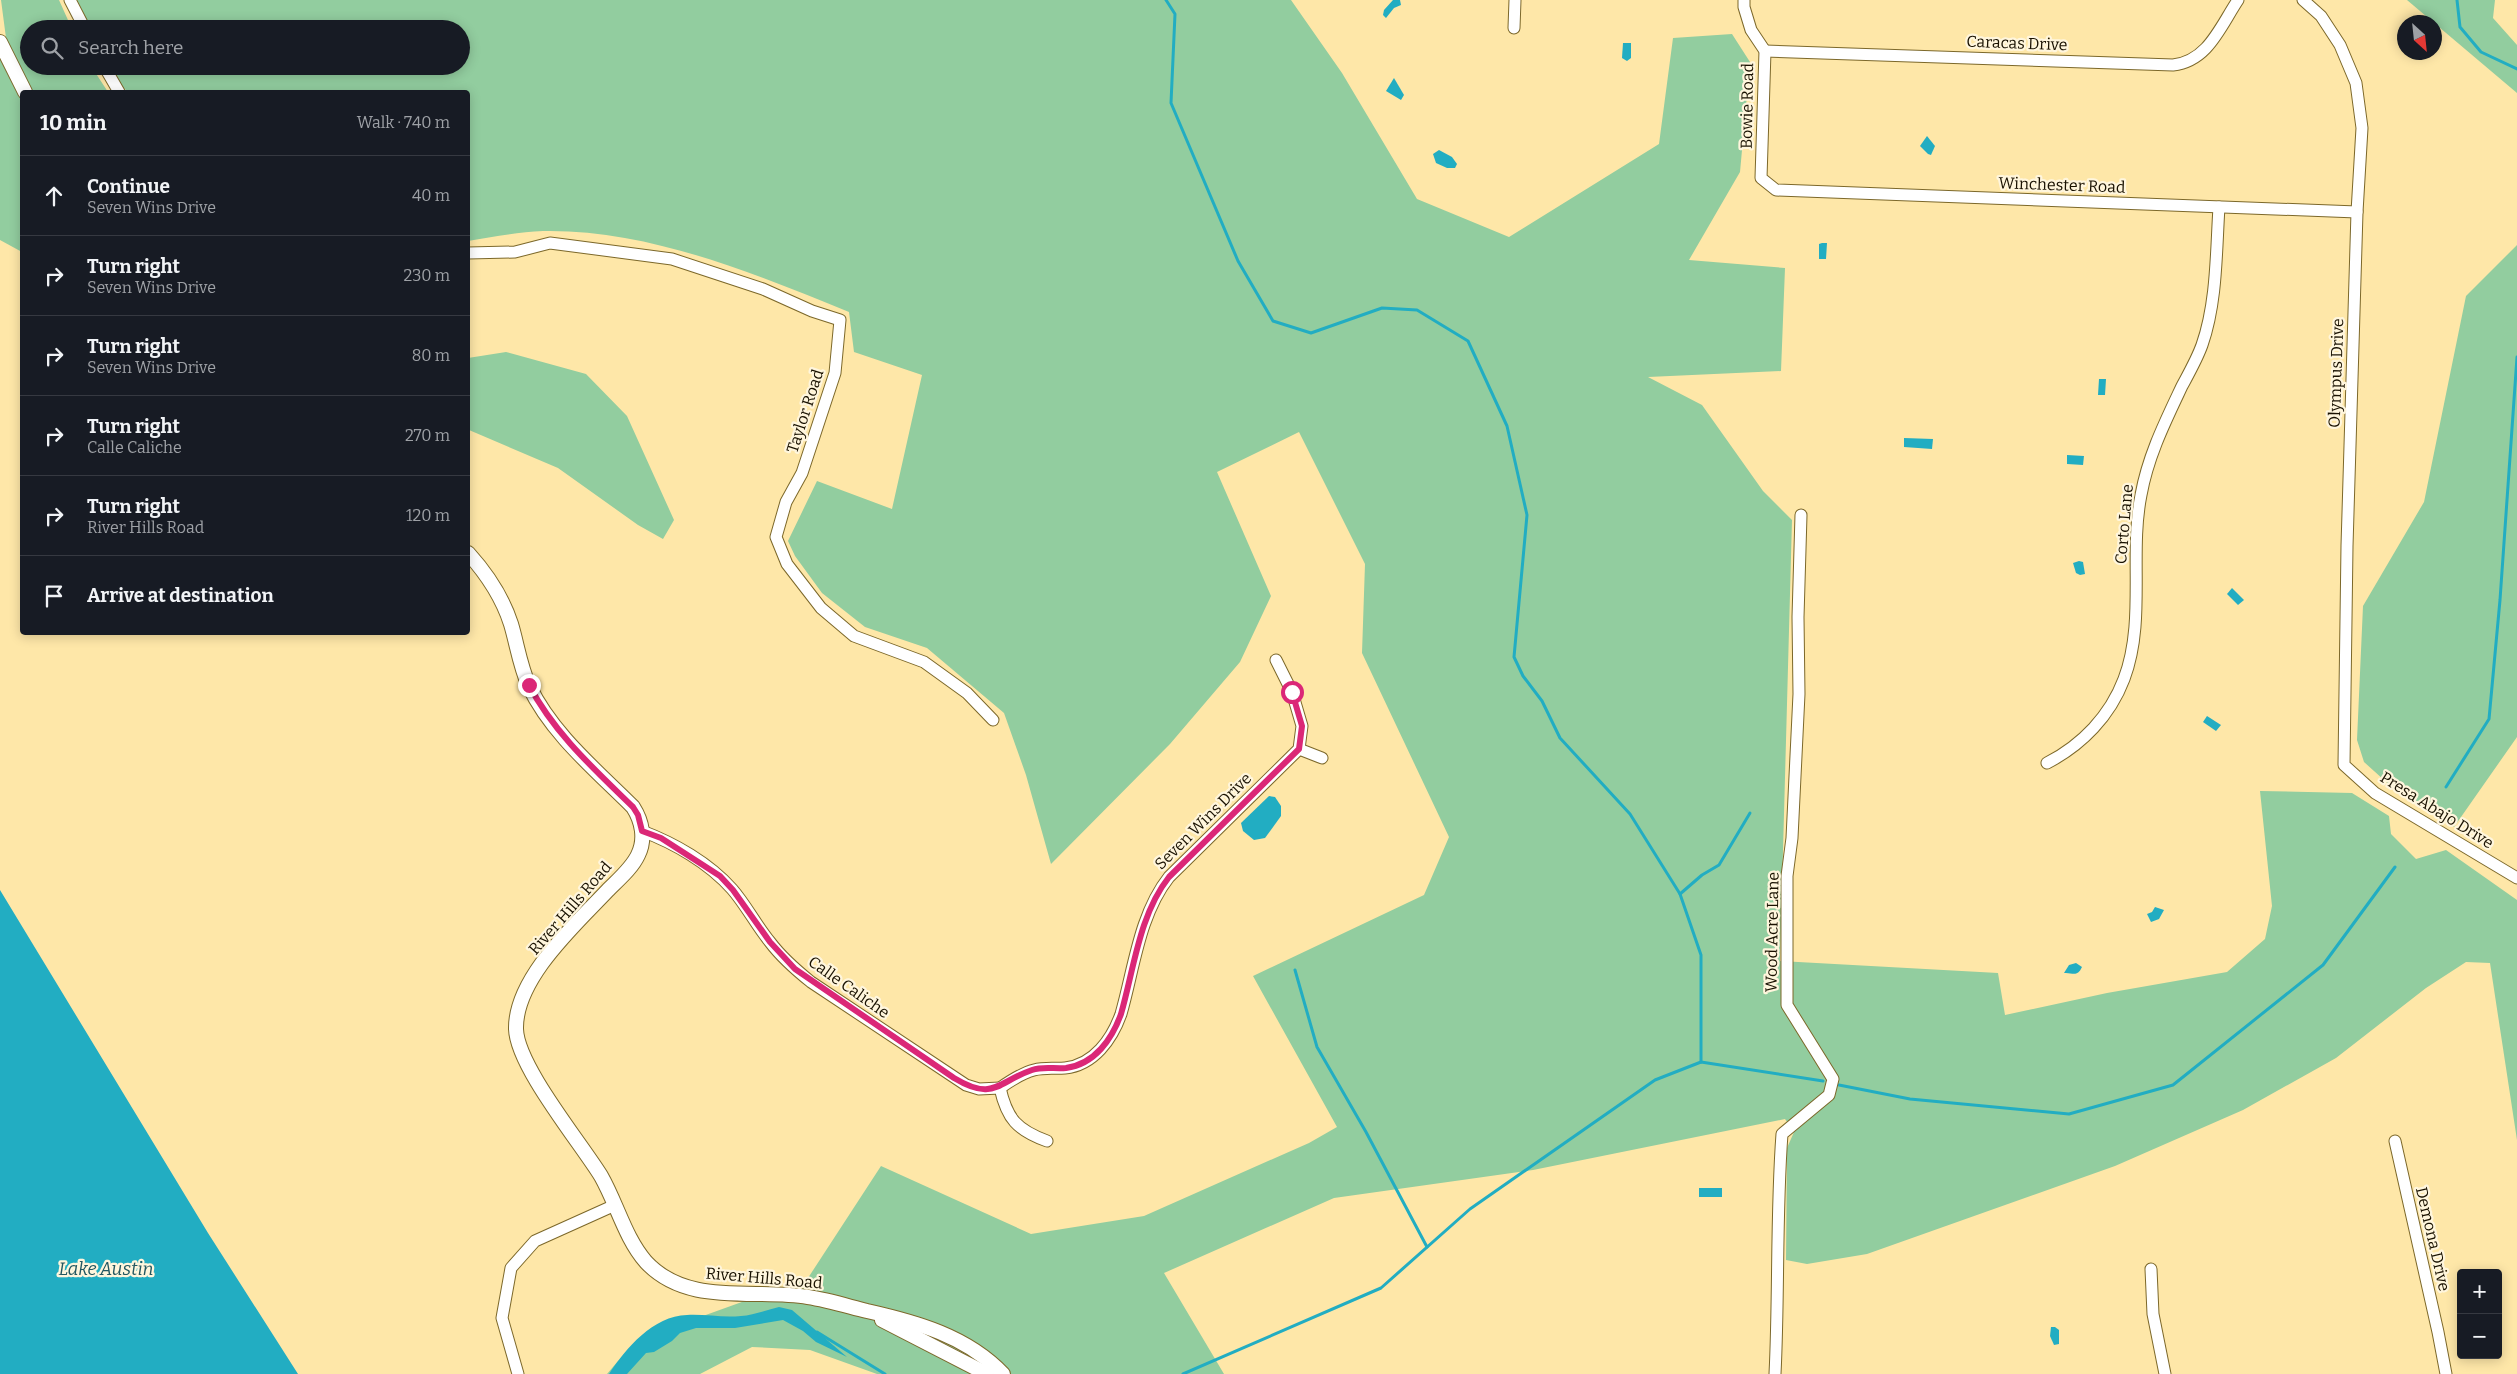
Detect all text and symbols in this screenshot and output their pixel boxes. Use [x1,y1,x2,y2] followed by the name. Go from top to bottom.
[2397,15,2442,60] north arrow
[20,20,470,75] search box
[1966,32,2068,54] street label: Caracas Drive
[38,34,66,62] icon: search
[78,36,183,59] text: Search here
[1737,62,1757,149] street label: Bowie Road
[40,110,106,136] text: 10 min
[357,113,450,132] text: Walk · 740 m
[1998,173,2126,197] street label: Winchester Road
[87,175,170,198] text: Continue
[40,182,68,210] icon: ahead
[412,186,450,205] text: 40 m
[87,198,216,217] text: Seven Wins Drive
[87,255,180,278] text: Turn right
[40,262,68,290] icon: right
[403,266,450,285] text: 230 m
[87,278,216,297] text: Seven Wins Drive
[2325,318,2347,428] street label: Olympus Drive
[87,335,180,358] text: Turn right
[40,342,68,370] icon: right
[412,346,450,365] text: 80 m
[87,358,216,377] text: Seven Wins Drive
[783,366,828,455] street label: Taylor Road
[87,415,180,438] text: Turn right
[40,422,68,450] icon: right
[405,426,450,445] text: 270 m
[87,438,182,457] text: Calle Caliche
[2111,483,2137,565] street label: Corto Lane
[87,495,180,518] text: Turn right
[40,502,68,530] icon: right
[406,506,450,525] text: 120 m
[87,518,204,537] text: River Hills Road
[40,582,68,610] icon: arrive
[87,584,274,607] text: Arrive at destination
[518,674,541,697] route end
[1281,681,1304,704] route start
[2377,768,2497,852] street label: Presa Abajo Drive
[1151,769,1255,873] street label: Seven Wins Drive
[524,857,616,958] street label: River Hills Road
[1761,872,1783,992] street label: Wood Acre Lane
[805,952,893,1022] street label: Calle Caliche
[2412,1185,2454,1293] street label: Demona Drive
[58,1258,154,1280] water label: Lake Austin
[705,1263,824,1293] street label: River Hills Road
[2457,1269,2502,1359] map controls
[2457,1269,2502,1314] button: +
[2457,1314,2502,1359] button: −

